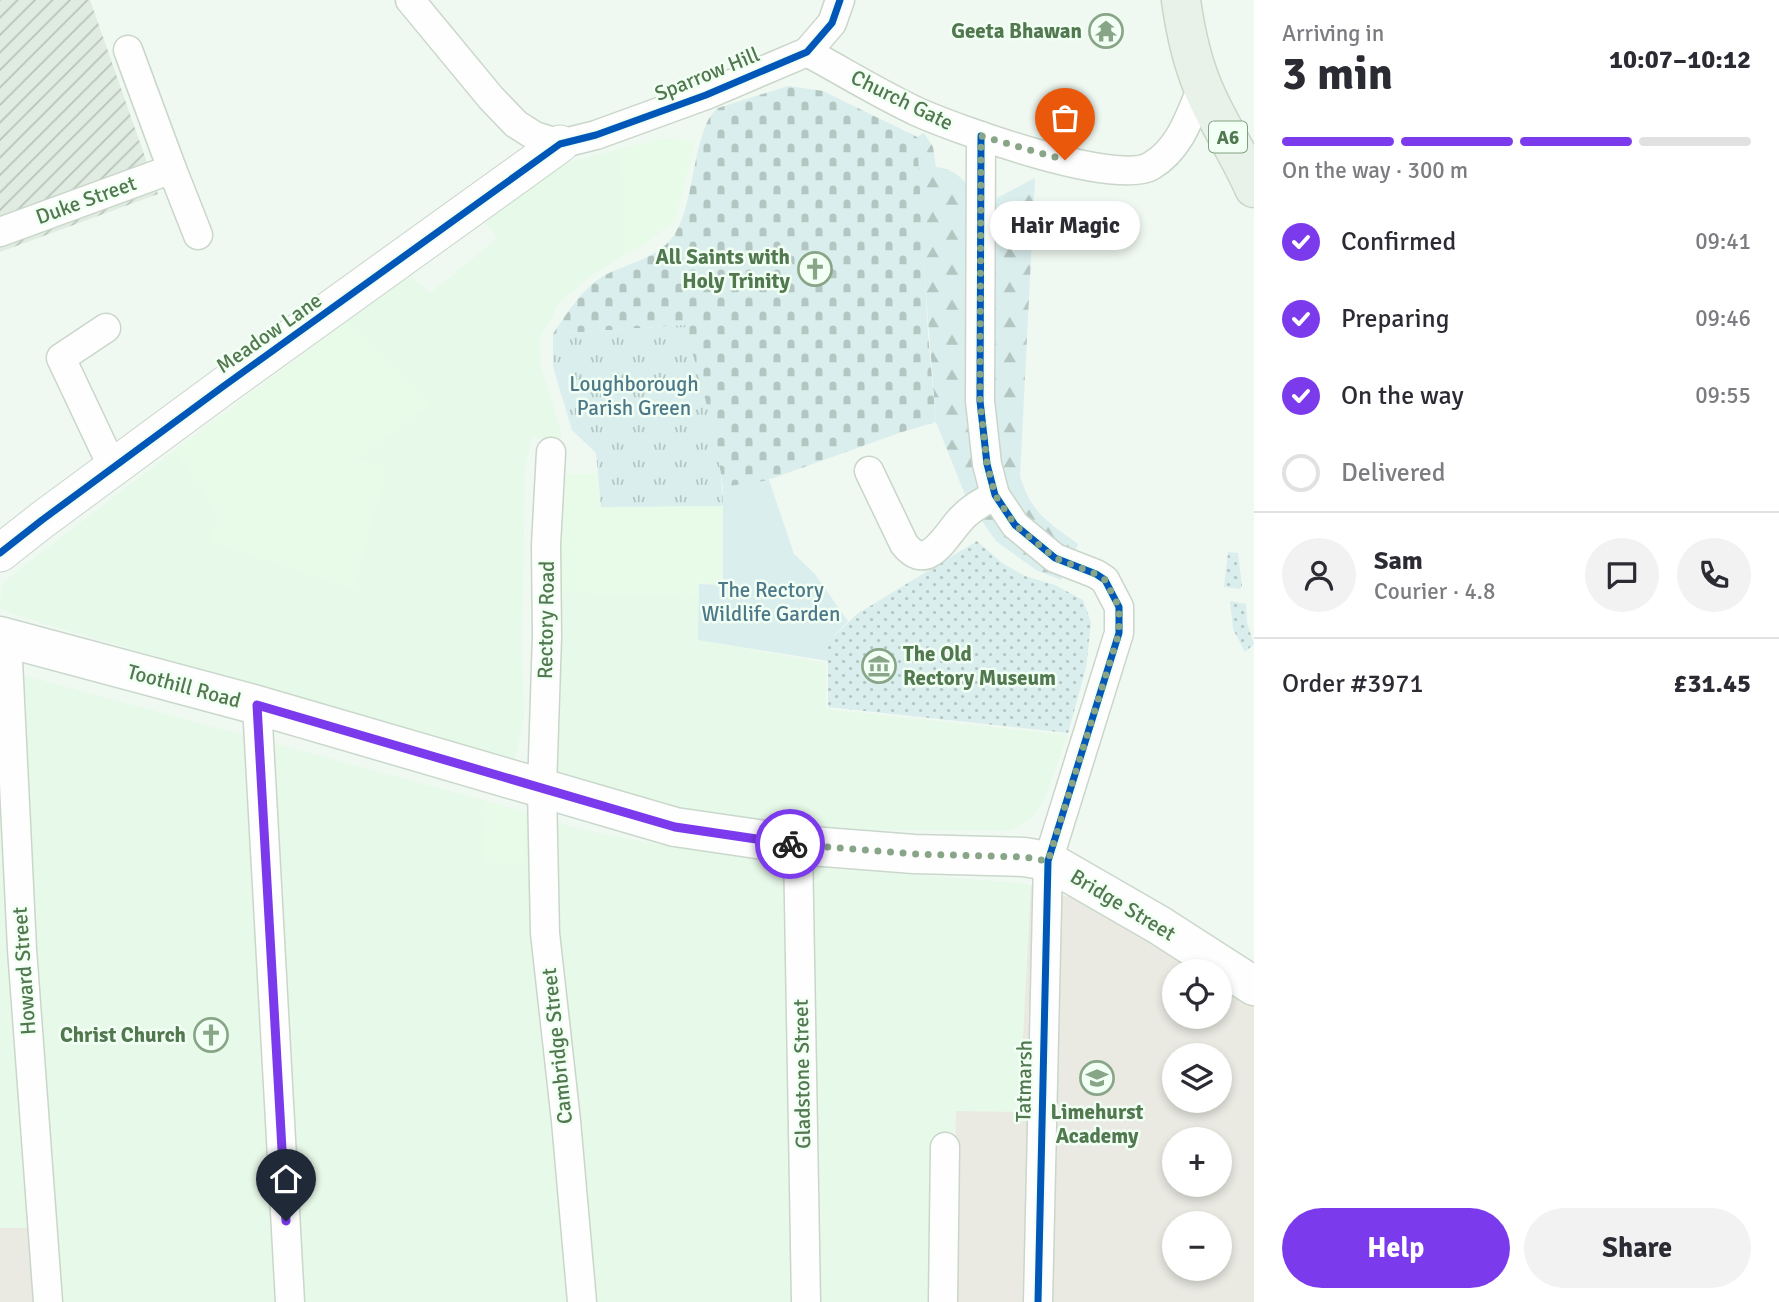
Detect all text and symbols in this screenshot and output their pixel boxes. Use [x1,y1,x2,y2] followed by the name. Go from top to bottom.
[1087,12,1125,50] temple icon: Geeta Bhawan
[951,18,1082,44] place label: Geeta Bhawan
[1282,19,1384,48] text: Arriving in
[651,41,763,107] street label: Sparrow Hill
[1609,44,1751,76] text: 10:07–10:12
[1282,46,1393,102] text: 3 min
[847,64,957,136] street label: Church Gate
[1035,88,1095,160] pin
[1046,99,1084,137] icon: bag
[1209,122,1247,153] road number: A6
[1282,156,1468,185] text: On the way · 300 m
[32,170,140,230] street label: Duke Street
[990,202,1140,251] callout: Hair Magic
[1010,211,1120,240] text: Hair Magic
[1282,223,1320,261] icon: check
[1341,226,1456,258] text: Confirmed
[1695,227,1751,256] text: 09:41
[655,244,791,294] place label: All Saints with Holy Trinity
[796,250,834,288] church icon: All Saints with Holy Trinity
[211,287,327,379] street label: Meadow Lane
[1282,300,1320,338] icon: check
[1341,303,1449,335] text: Preparing
[1695,304,1751,333] text: 09:46
[569,371,699,421] park label: Loughborough Parish Green
[1282,377,1320,415] icon: check
[1341,380,1464,412] text: On the way
[1695,381,1751,410] text: 09:55
[1341,457,1446,489] text: Delivered
[1282,538,1356,612] button: person
[1585,538,1659,612] button: chat
[1677,538,1751,612] button: phone
[1374,545,1423,577] text: Sam
[532,561,560,679] street label: Rectory Road
[701,577,841,627] park label: The Rectory Wildlife Garden
[1374,577,1495,606] text: Courier · 4.8
[903,641,1056,691] place label: The Old Rectory Museum
[860,647,898,685] museum icon: The Old Rectory Museum
[124,658,244,714] street label: Toothill Road
[1282,668,1423,700] text: Order #3971
[1673,668,1751,700] text: £31.45
[755,809,825,879] courier
[771,825,809,863] icon: bike
[1066,863,1180,947] street label: Bridge Street
[7,906,41,1036] street label: Howard Street
[1162,959,1232,1281] map controls
[1162,959,1232,1029] button: locate
[536,967,578,1125] street label: Cambridge Street
[788,999,816,1149] street label: Gladstone Street
[192,1016,230,1054] church icon: Christ Church
[60,1022,186,1048] place label: Christ Church
[1010,1040,1038,1122] street label: Tatmarsh
[1162,1043,1232,1113] button: layers
[1078,1059,1116,1097] school or university icon: Limehurst Academy
[1051,1099,1144,1149] place label: Limehurst Academy
[1162,1127,1232,1197] button: +
[256,1149,316,1221] pin
[267,1160,305,1198] icon: home
[1282,1208,1510,1288] button: Help
[1524,1208,1751,1288] button: Share
[1162,1211,1232,1281] button: −

